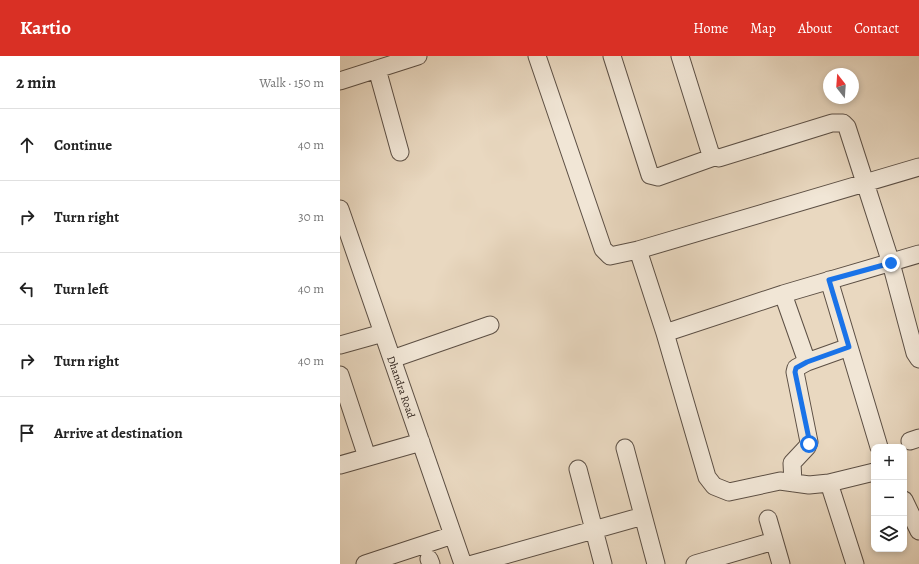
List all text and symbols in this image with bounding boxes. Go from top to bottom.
text: Kartio [20,15,71,41]
text: Home [693,19,728,38]
text: Map [750,19,776,38]
text: About [798,19,832,38]
text: Contact [854,19,899,38]
north arrow [823,68,859,104]
text: 2 min [16,71,56,94]
text: Walk · 150 m [259,74,324,91]
icon: ahead [16,134,38,156]
text: Continue [54,135,112,155]
text: 40 m [298,136,324,153]
icon: right [16,206,38,228]
text: Turn right [54,207,119,227]
text: 30 m [298,208,324,225]
route end [882,254,900,272]
icon: left [16,278,38,300]
text: Turn left [54,279,109,299]
text: 40 m [298,280,324,297]
icon: right [16,350,38,372]
text: Turn right [54,351,119,371]
text: 40 m [298,352,324,369]
street label: Dhandra Road [383,354,419,420]
icon: arrive [16,422,38,444]
text: Arrive at destination [54,423,183,443]
route start [800,435,818,453]
map controls [871,444,907,552]
button: + [871,444,907,480]
button: − [871,480,907,516]
button: layers [871,516,907,552]

